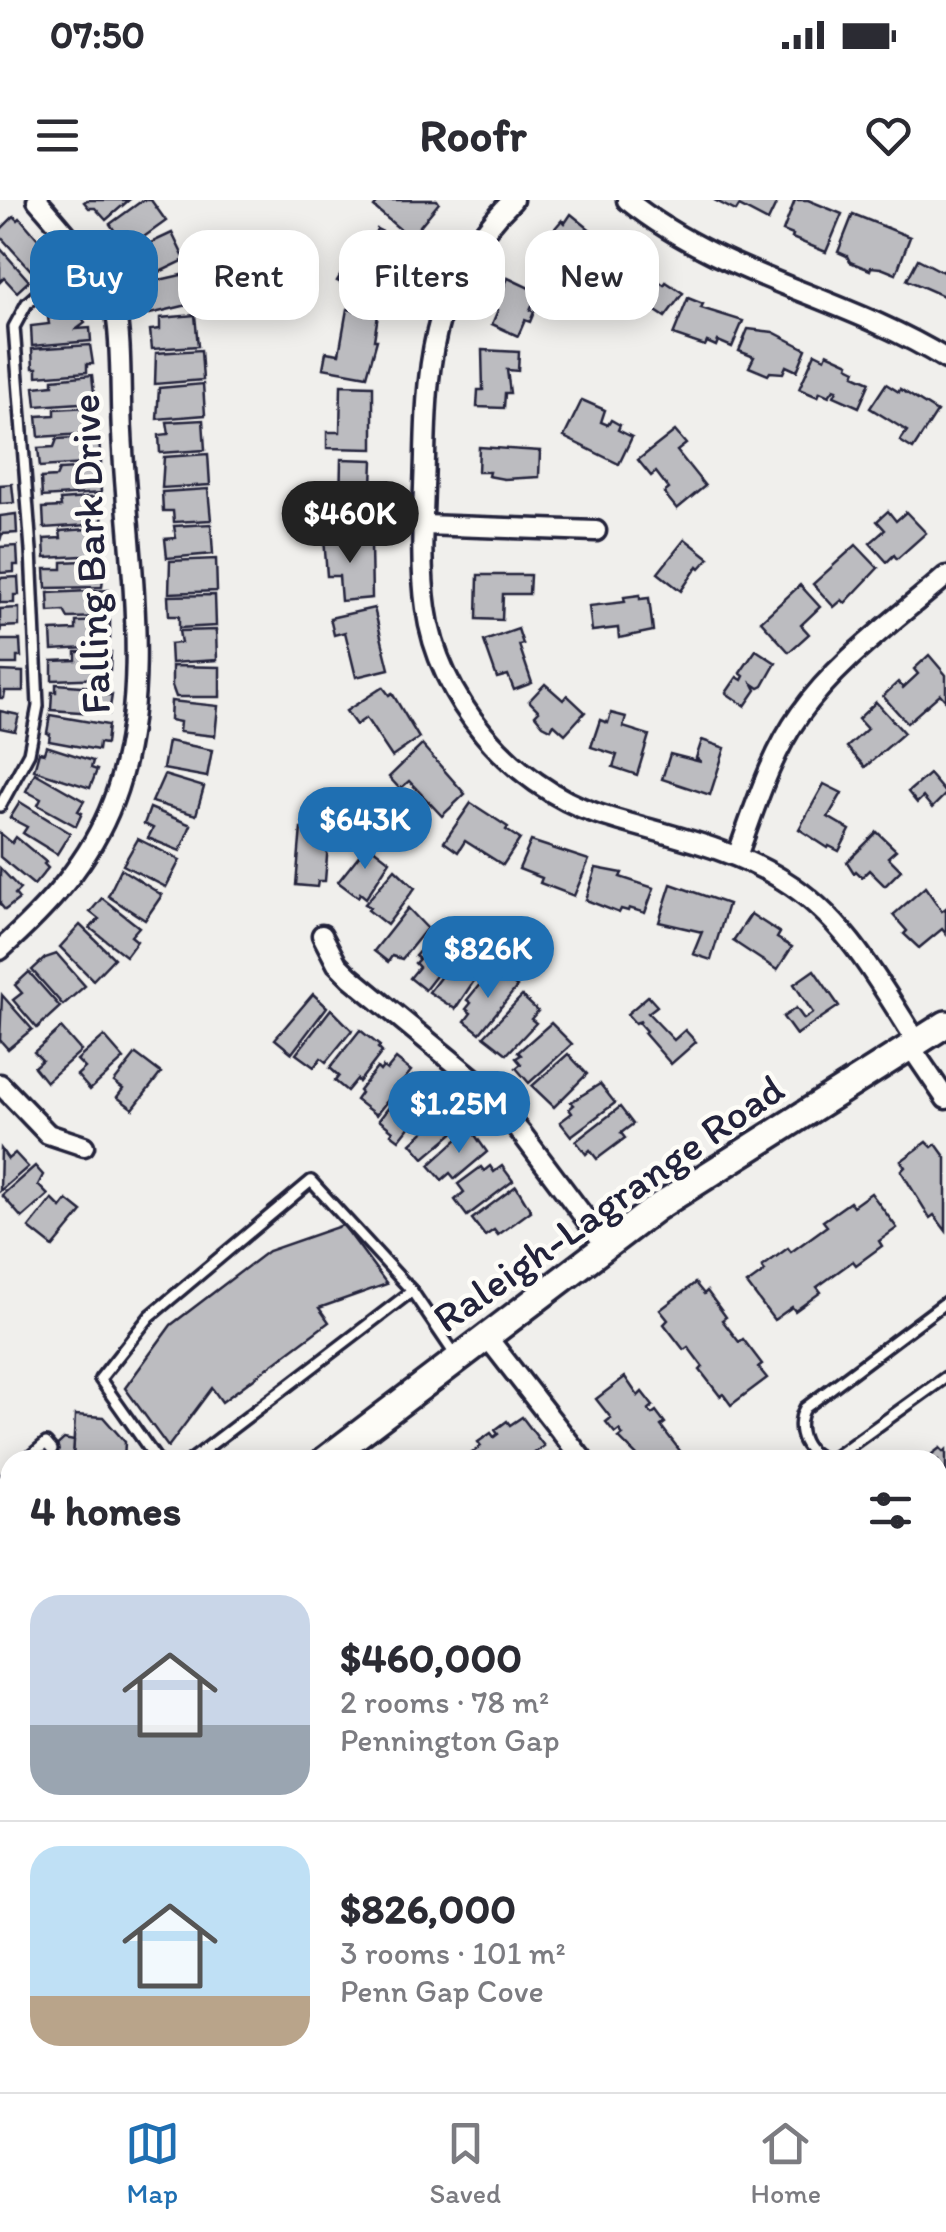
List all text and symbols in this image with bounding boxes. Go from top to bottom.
text: 07:50 [50,12,145,58]
icon: menu [30,108,85,163]
text: Roofr [420,108,526,162]
icon: heart [861,108,916,163]
chip: Buy [30,230,158,320]
chip: Rent [178,230,319,320]
chip: Filters [339,230,505,320]
chip: New [525,230,659,320]
street label: Falling Bark Drive [59,393,121,715]
pin: $460K [280,481,420,566]
text: $460K [304,494,396,532]
pin: $643K [295,787,435,872]
text: $643K [320,800,410,838]
pin: $826K [418,916,558,1001]
text: $826K [444,929,532,967]
street label: Raleigh-Lagrange Road [423,1063,793,1343]
pin: $1.25M [378,1071,540,1156]
text: $1.25M [410,1084,508,1122]
icon: filters [863,1483,918,1538]
text: 4 homes [30,1485,181,1536]
text: $460,000 [340,1632,522,1683]
icon: home [110,1635,230,1755]
text: 2 rooms · 78 m² [340,1683,549,1721]
text: Pennington Gap [340,1721,560,1759]
text: $826,000 [340,1883,516,1934]
icon: home [110,1886,230,2006]
text: 3 rooms · 101 m² [340,1934,566,1972]
text: Penn Gap Cove [340,1972,544,2010]
tab: Map [125,2116,180,2210]
tab: Saved [429,2116,501,2210]
tab: Home [751,2116,821,2210]

